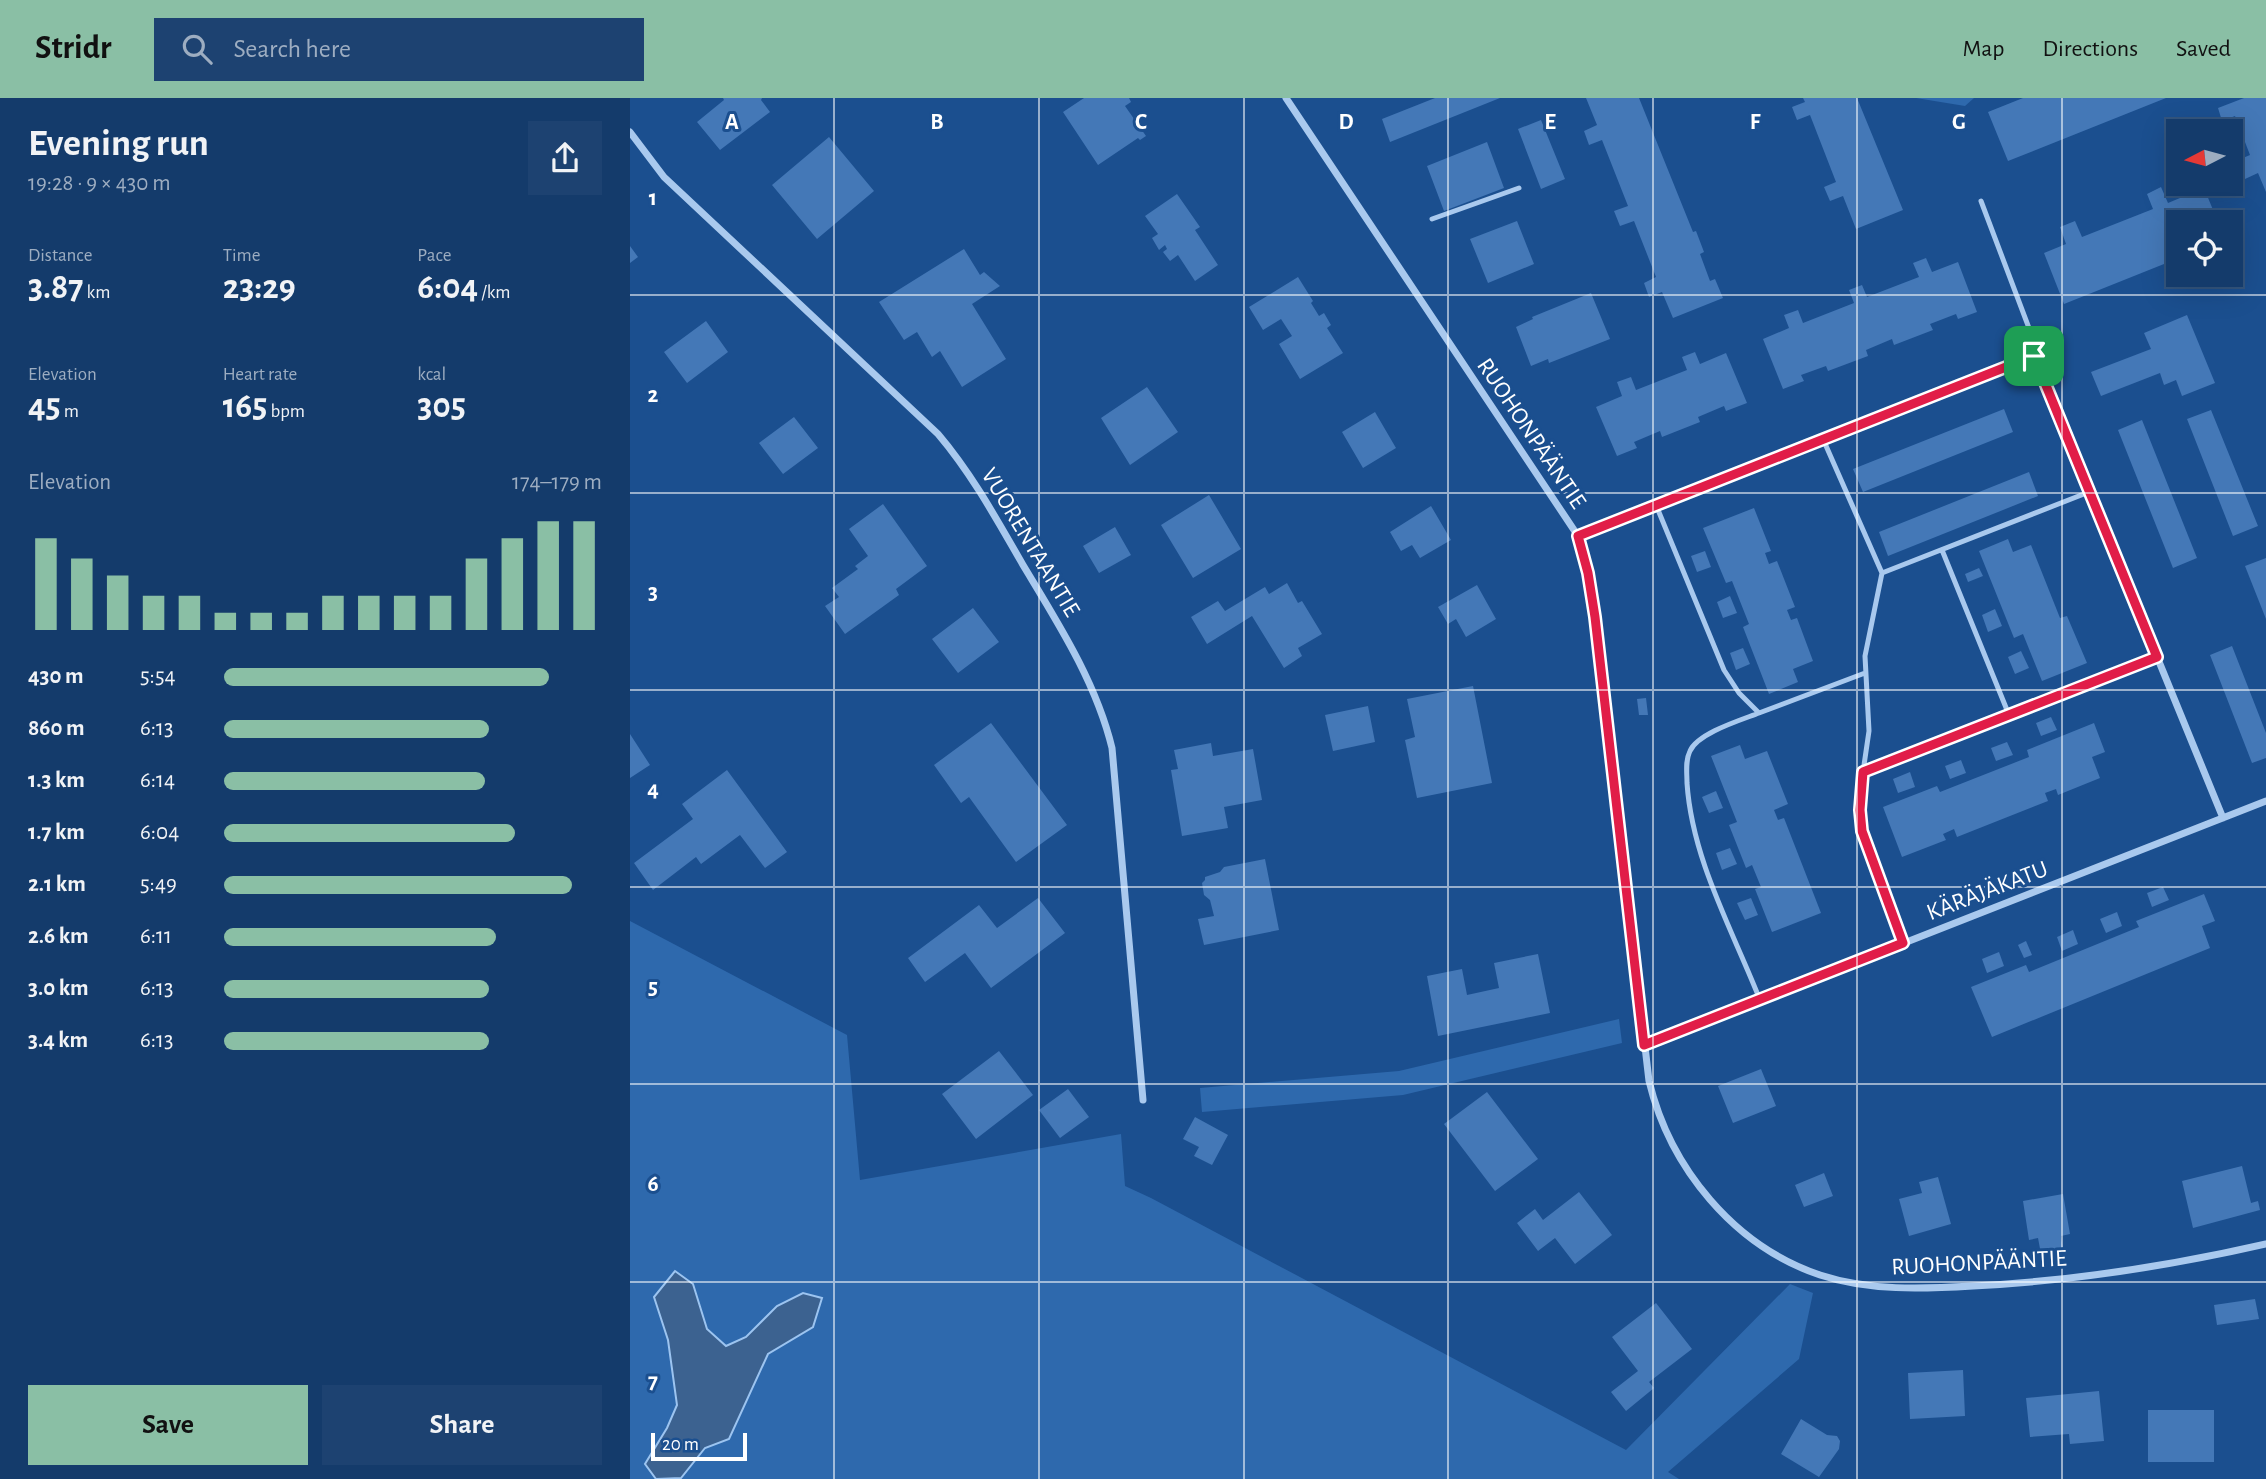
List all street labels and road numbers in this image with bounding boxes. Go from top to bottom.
street label: RUOHONPÄÄNTIE [1472,354,1591,513]
street label: VUORENTAANTIE [976,464,1084,621]
street label: KÄRÄJÄKATU [1923,856,2051,925]
street label: RUOHONPÄÄNTIE [1891,1245,2068,1280]

